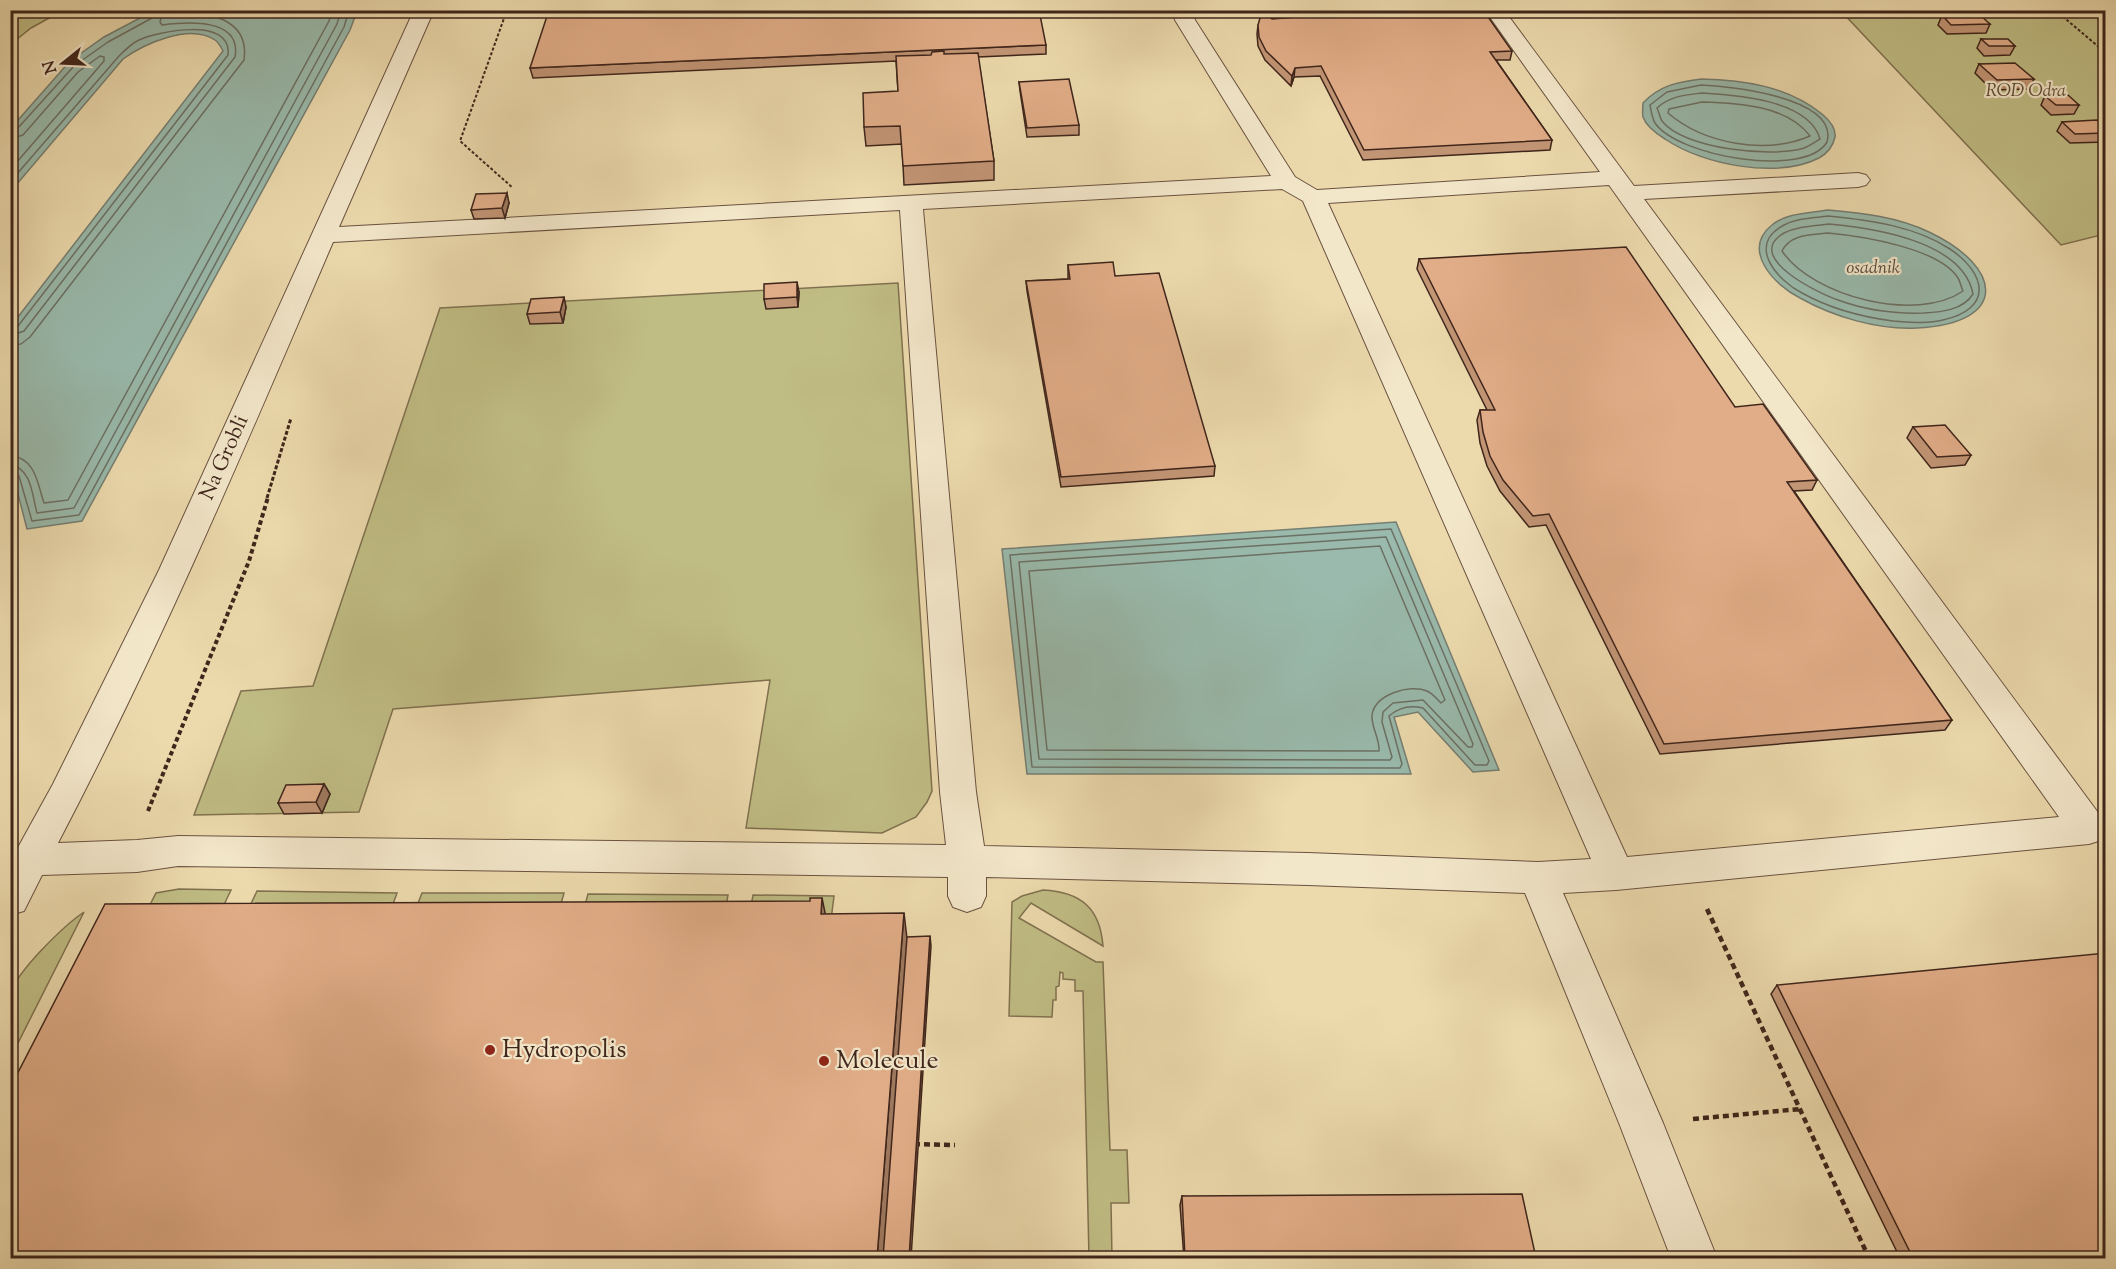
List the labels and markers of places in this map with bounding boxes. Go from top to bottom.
place label: Hydropolis [502,1032,627,1069]
marker: Hydropolis [483,1043,497,1057]
place label: Molecule [836,1043,939,1080]
marker: Molecule [817,1054,831,1068]

